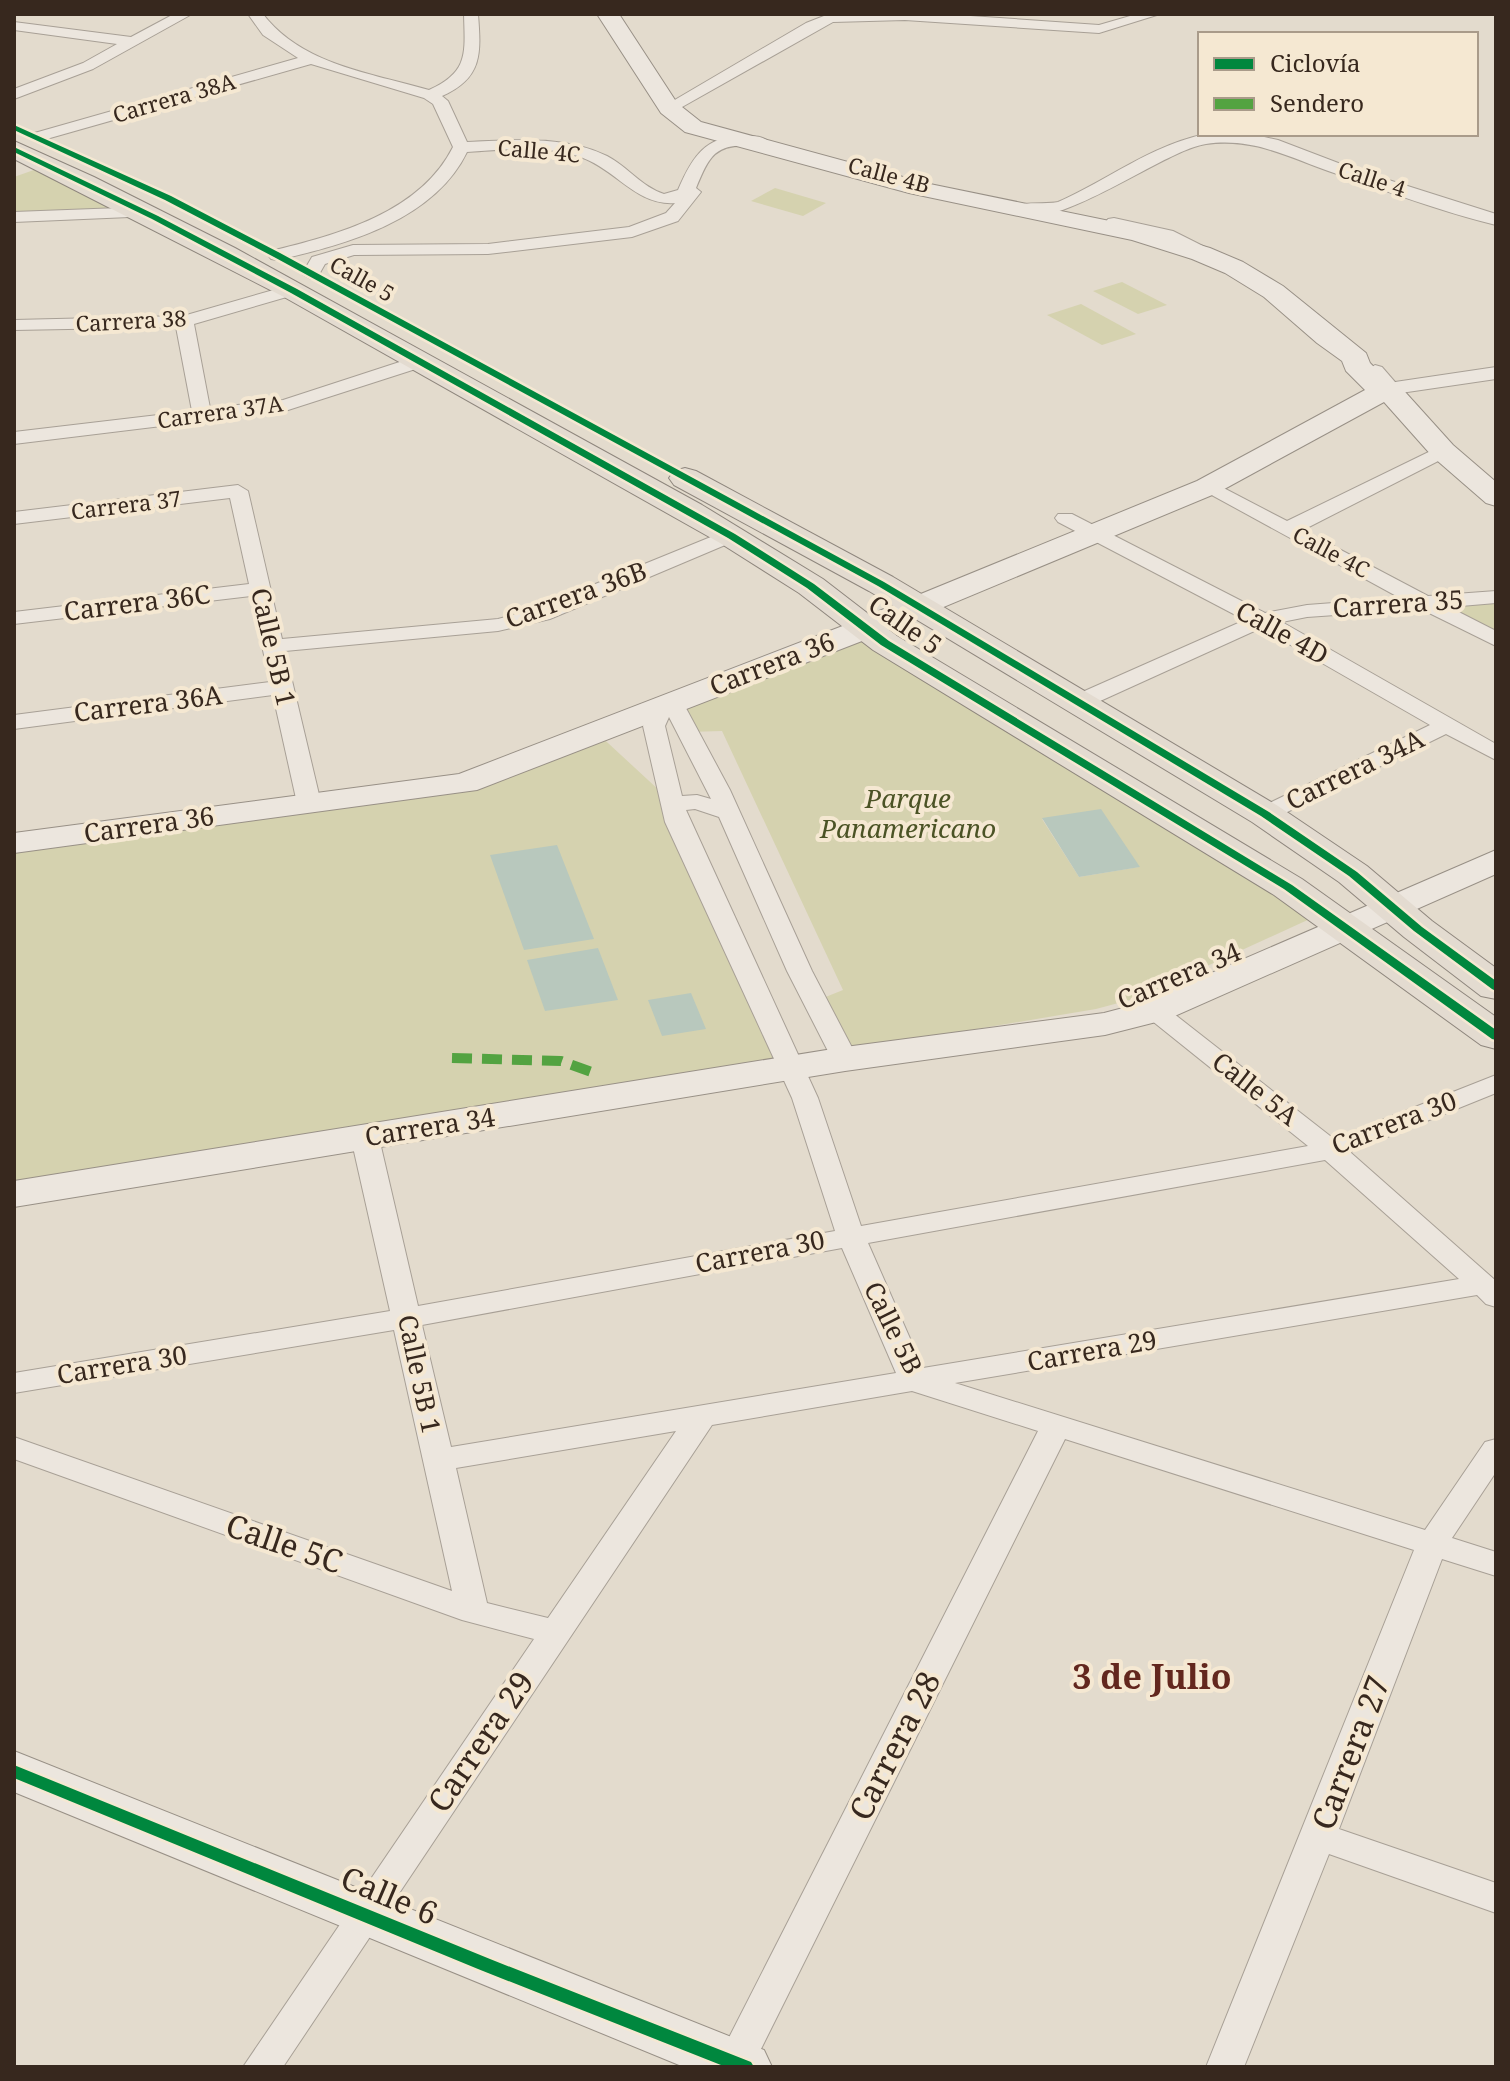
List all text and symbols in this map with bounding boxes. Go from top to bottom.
legend [1198,32,1478,136]
text: Ciclovía [1270,46,1361,79]
street label: Carrera 38A [109,65,239,129]
text: Sendero [1270,86,1364,119]
street label: Calle 4C [497,131,582,169]
street label: Calle 4B [845,149,934,199]
street label: Calle 4 [1335,153,1410,203]
street label: Calle 5 [325,248,400,308]
street label: Carrera 38 [75,302,187,338]
street label: Carrera 37A [155,387,285,435]
street label: Carrera 37 [69,482,183,526]
street label: Calle 4C [1288,518,1375,584]
street label: Carrera 36B [500,552,651,636]
street label: Carrera 36C [62,575,212,629]
street label: Carrera 35 [1331,580,1465,626]
street label: Calle 5B 1 [243,584,305,709]
street label: Calle 5 [862,586,949,662]
street label: Calle 4D [1230,592,1335,672]
street label: Carrera 36 [704,623,839,703]
street label: Carrera 36A [71,676,225,730]
street label: Carrera 34A [1279,720,1430,818]
park label: Parque Panamericano [819,780,996,846]
street label: Carrera 36 [81,797,216,851]
street label: Carrera 34 [1111,933,1246,1017]
street label: Calle 5A [1205,1043,1307,1134]
street label: Carrera 30 [1326,1082,1461,1162]
street label: Carrera 34 [362,1098,498,1154]
street label: Carrera 30 [692,1221,828,1281]
street label: Calle 5B [856,1275,932,1380]
street label: Calle 5B 1 [390,1311,450,1436]
street label: Carrera 29 [1024,1321,1160,1379]
street label: Carrera 30 [54,1336,189,1392]
street label: Calle 5C [221,1503,348,1583]
district label: 3 de Julio [1072,1653,1232,1699]
street label: Carrera 29 [417,1662,543,1820]
street label: Carrera 28 [838,1664,949,1827]
street label: Carrera 27 [1301,1669,1399,1836]
street label: Calle 6 [335,1855,444,1934]

